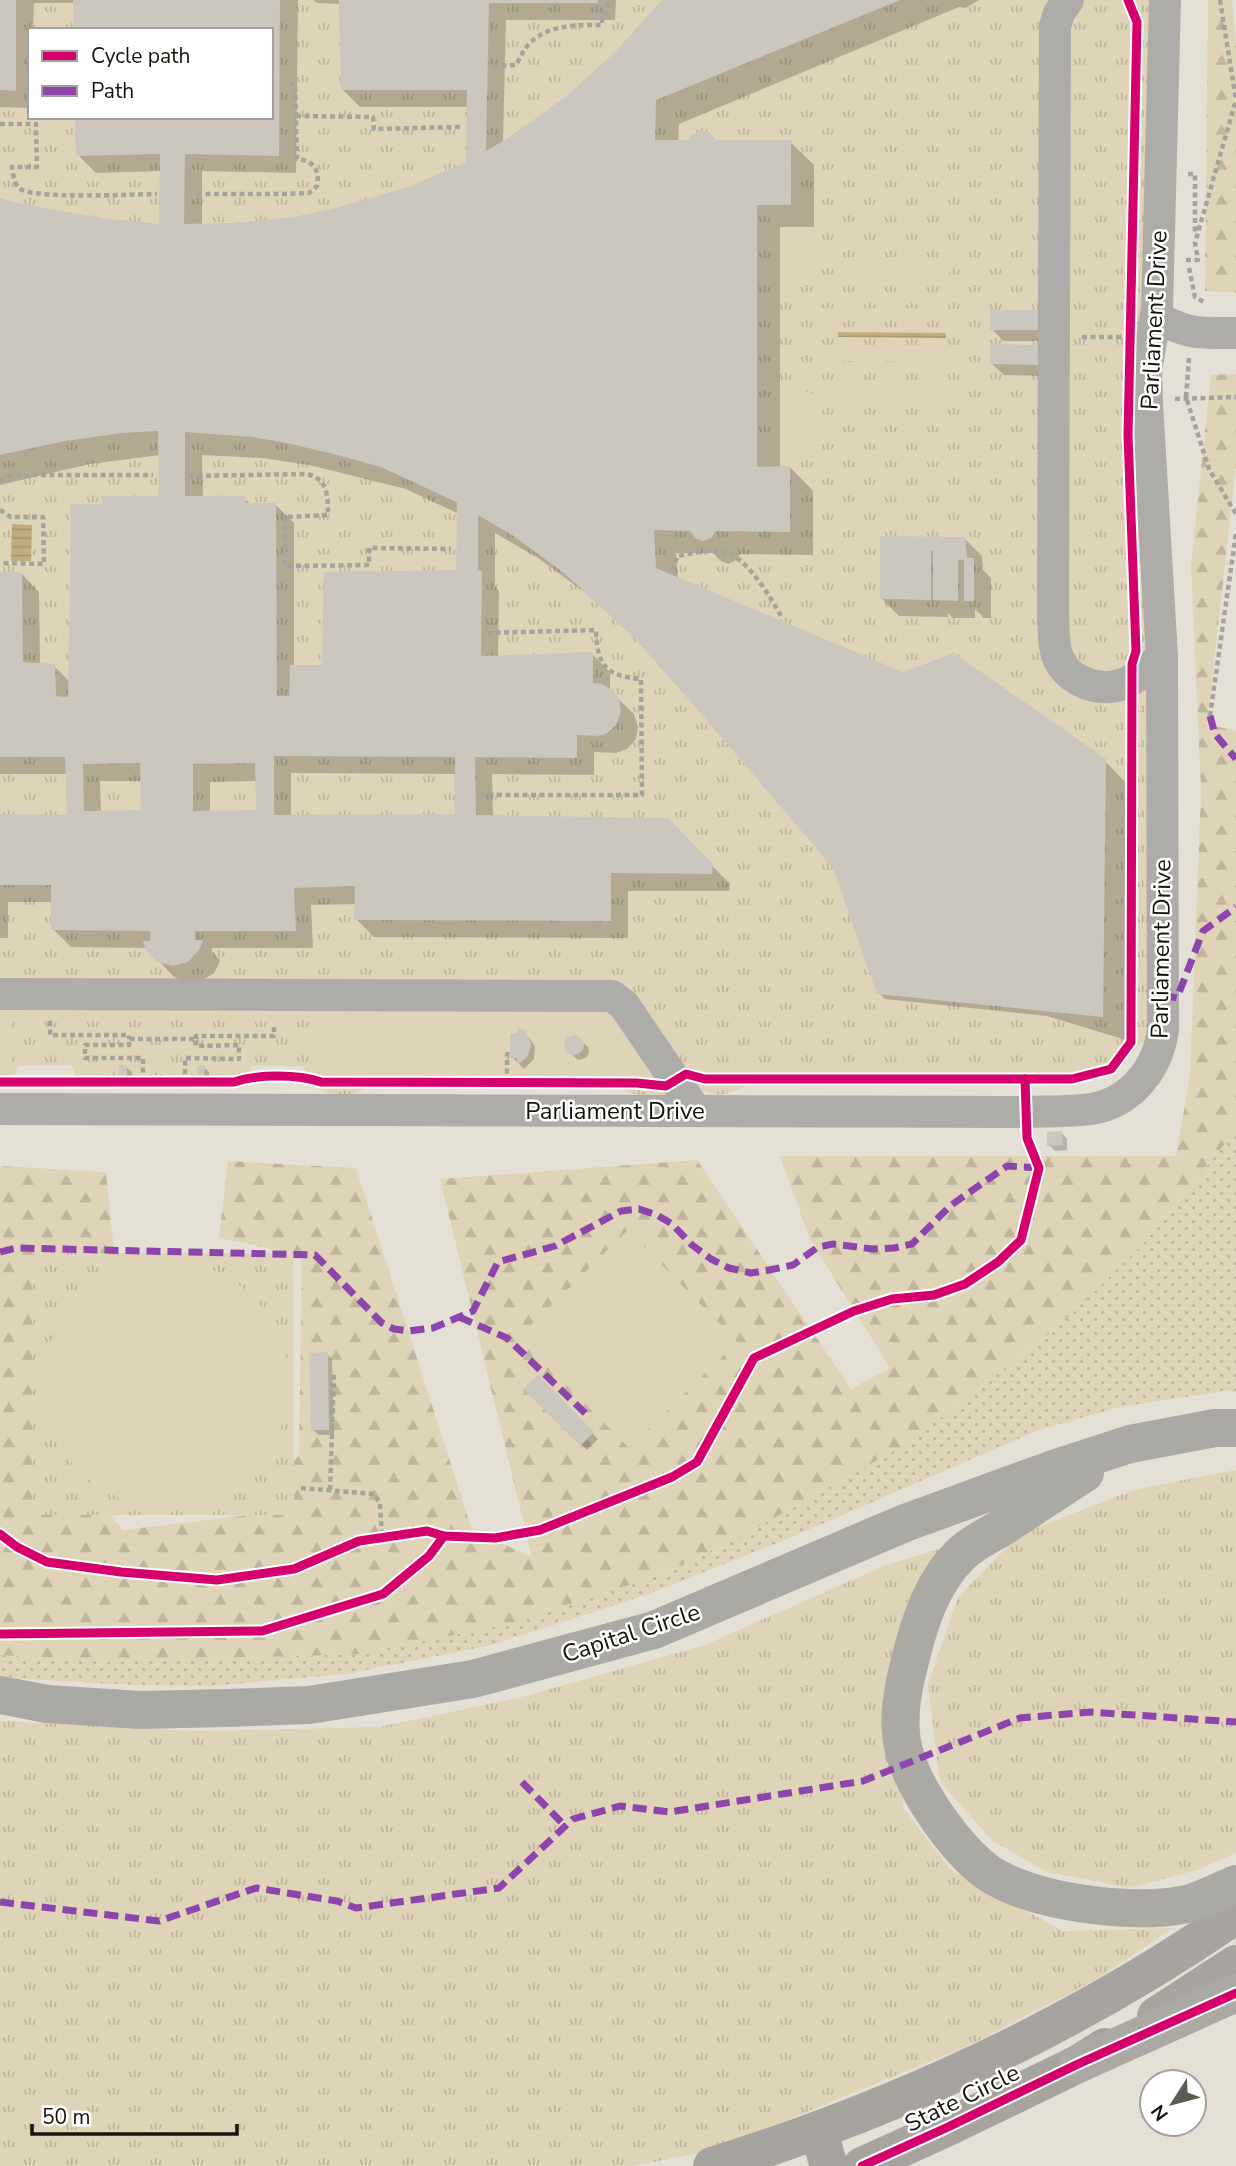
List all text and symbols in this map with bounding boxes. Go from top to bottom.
legend [28,28,273,119]
text: Cycle path [91,42,190,70]
text: Path [91,77,134,105]
street label: Parliament Drive [1133,229,1175,411]
street label: Parliament Drive [1143,859,1179,1039]
street label: Parliament Drive [525,1095,705,1127]
street label: Capital Circle [558,1596,704,1670]
street label: State Circle [899,2056,1025,2140]
north arrow [1138,2068,1208,2138]
scale bar [32,2092,236,2136]
text: N [1145,2099,1175,2126]
text: 50 m [42,2103,91,2131]

